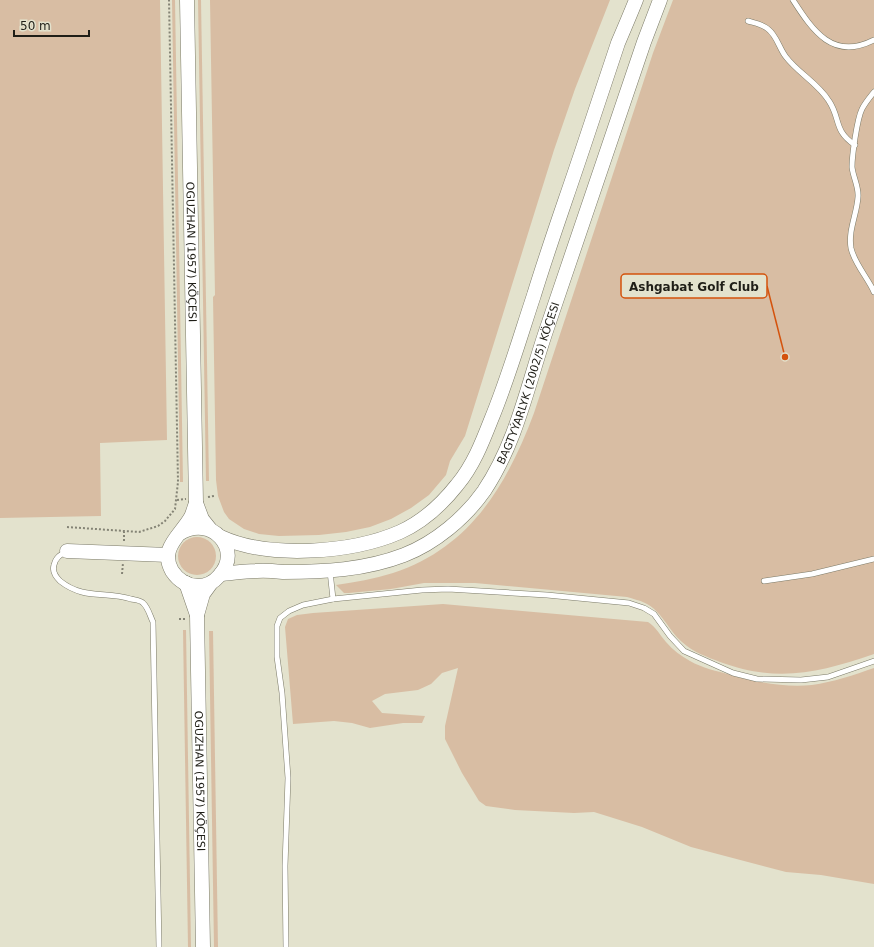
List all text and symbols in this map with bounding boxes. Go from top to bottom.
scale bar [14,12,89,38]
text: 50 m [20,19,51,33]
street label: OGUZHAN (1957) KÖÇESI [183,182,199,322]
callout: Ashgabat Golf Club [621,274,767,298]
text: Ashgabat Golf Club [629,280,759,294]
street label: BAGTYÝARLYK (2002/5) KÖÇESI [495,300,562,467]
street label: OGUZHAN (1957) KÖÇESI [192,711,207,851]

